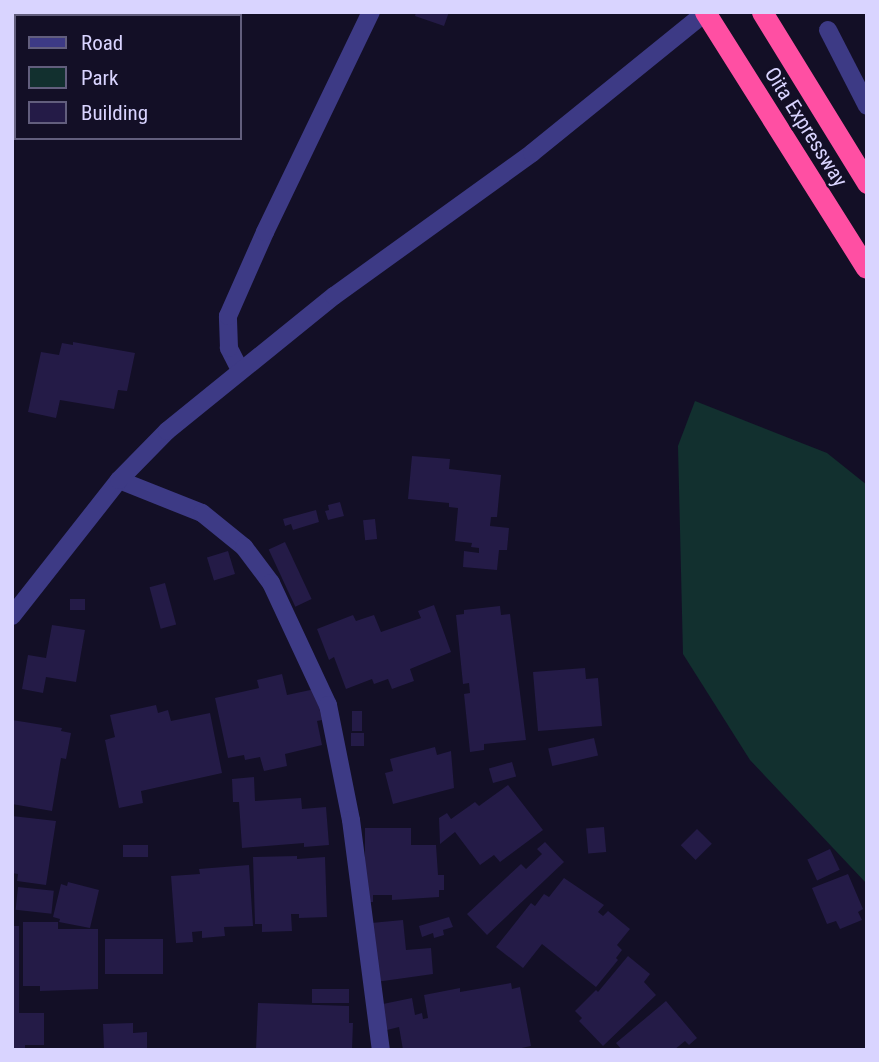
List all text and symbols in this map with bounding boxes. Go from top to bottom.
legend [14,14,242,140]
text: Road [81,31,123,55]
street label: Oita Expressway [759,63,853,191]
text: Park [81,66,118,90]
text: Building [81,101,148,125]

